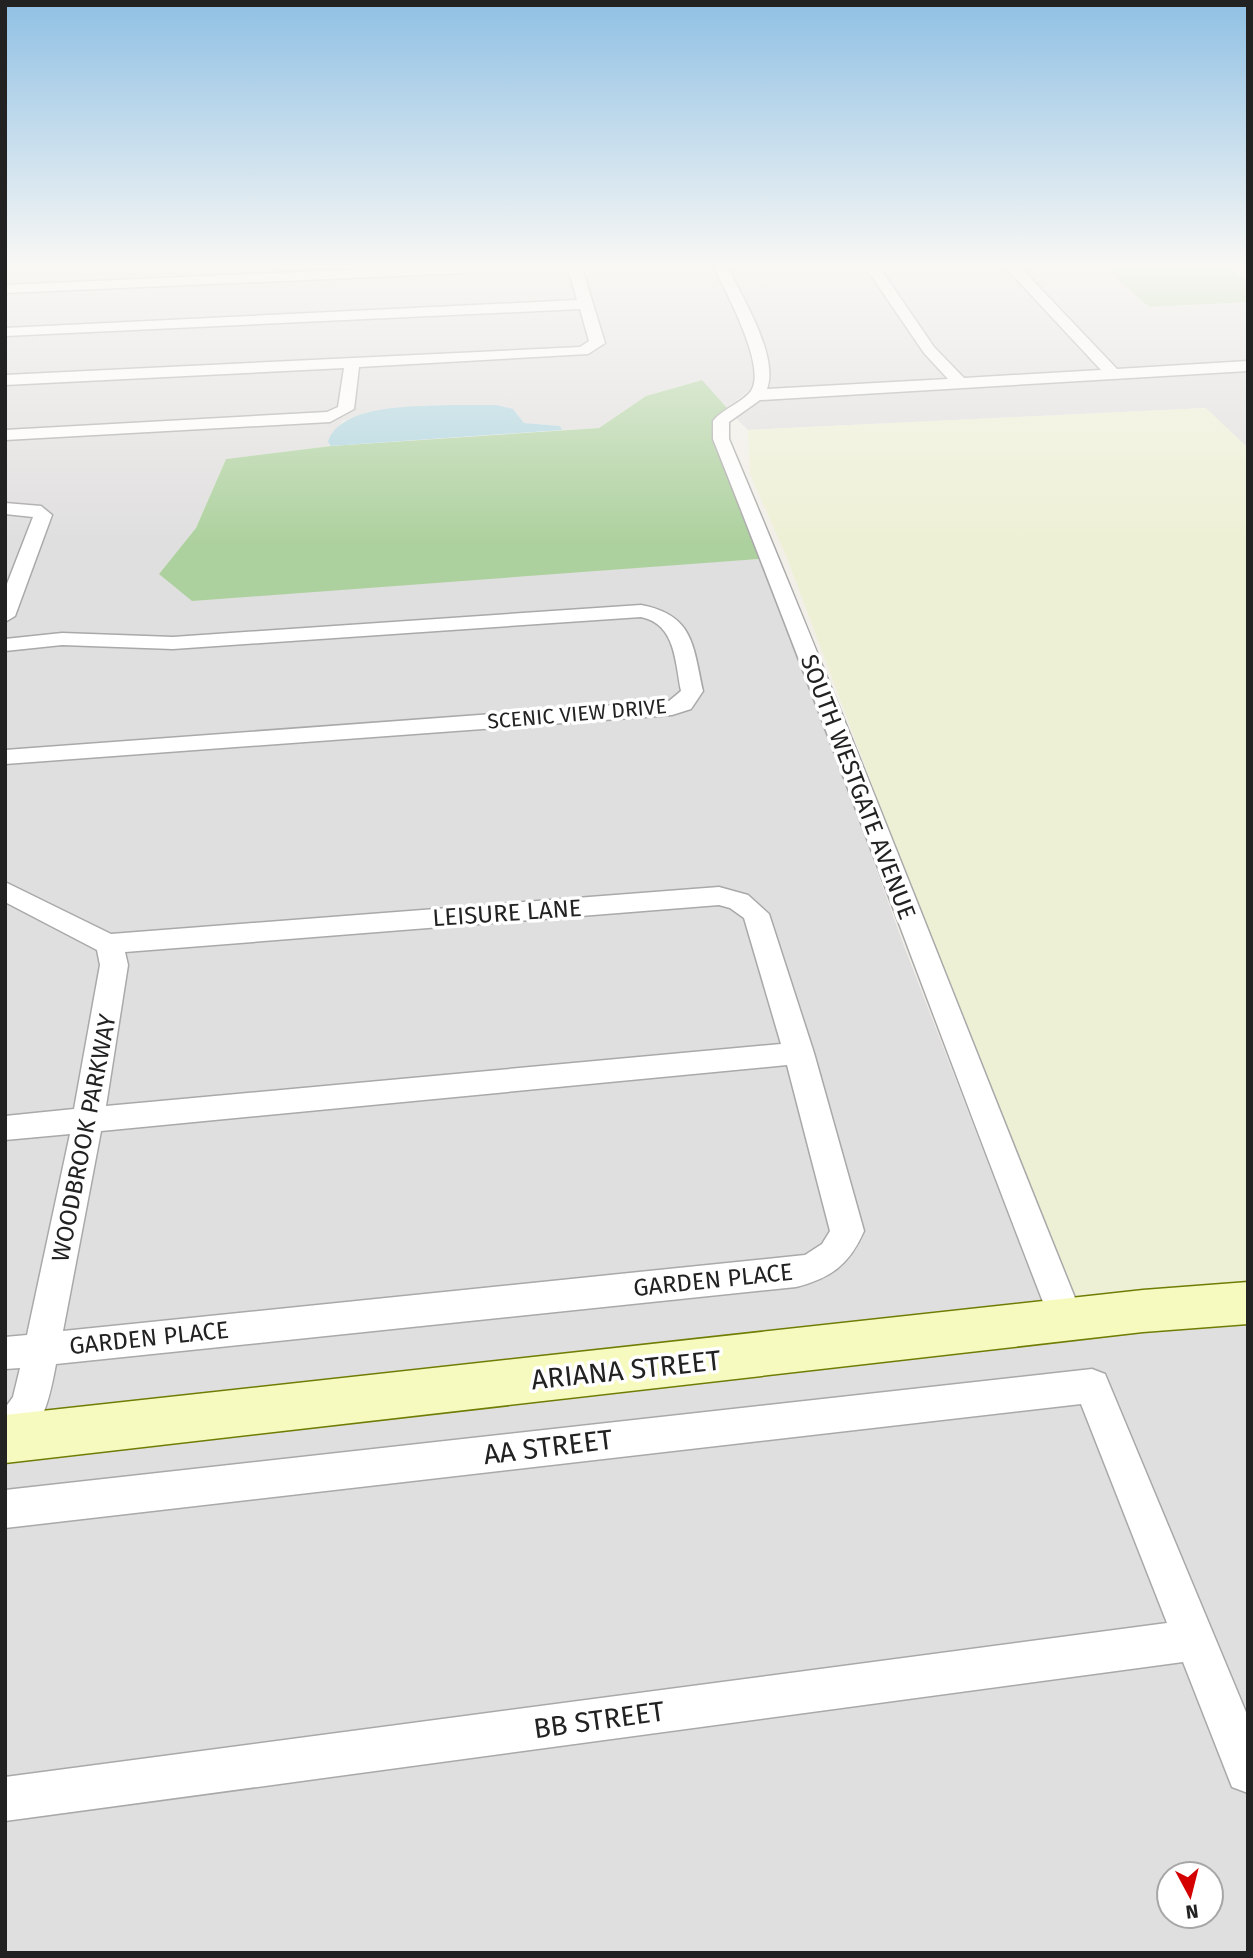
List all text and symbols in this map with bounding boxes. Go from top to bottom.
street label: SOUTH WESTGATE AVENUE [795,651,921,923]
street label: SCENIC VIEW DRIVE [486,693,668,735]
street label: LEISURE LANE [431,894,583,932]
street label: WOODBROOK PARKWAY [46,1011,122,1264]
street label: GARDEN PLACE [632,1258,794,1302]
street label: GARDEN PLACE [68,1316,230,1360]
street label: ARIANA STREET [530,1344,723,1396]
street label: AA STREET [481,1423,615,1471]
street label: BB STREET [531,1694,667,1746]
north arrow [1155,1860,1225,1930]
text: N [1184,1899,1200,1924]

